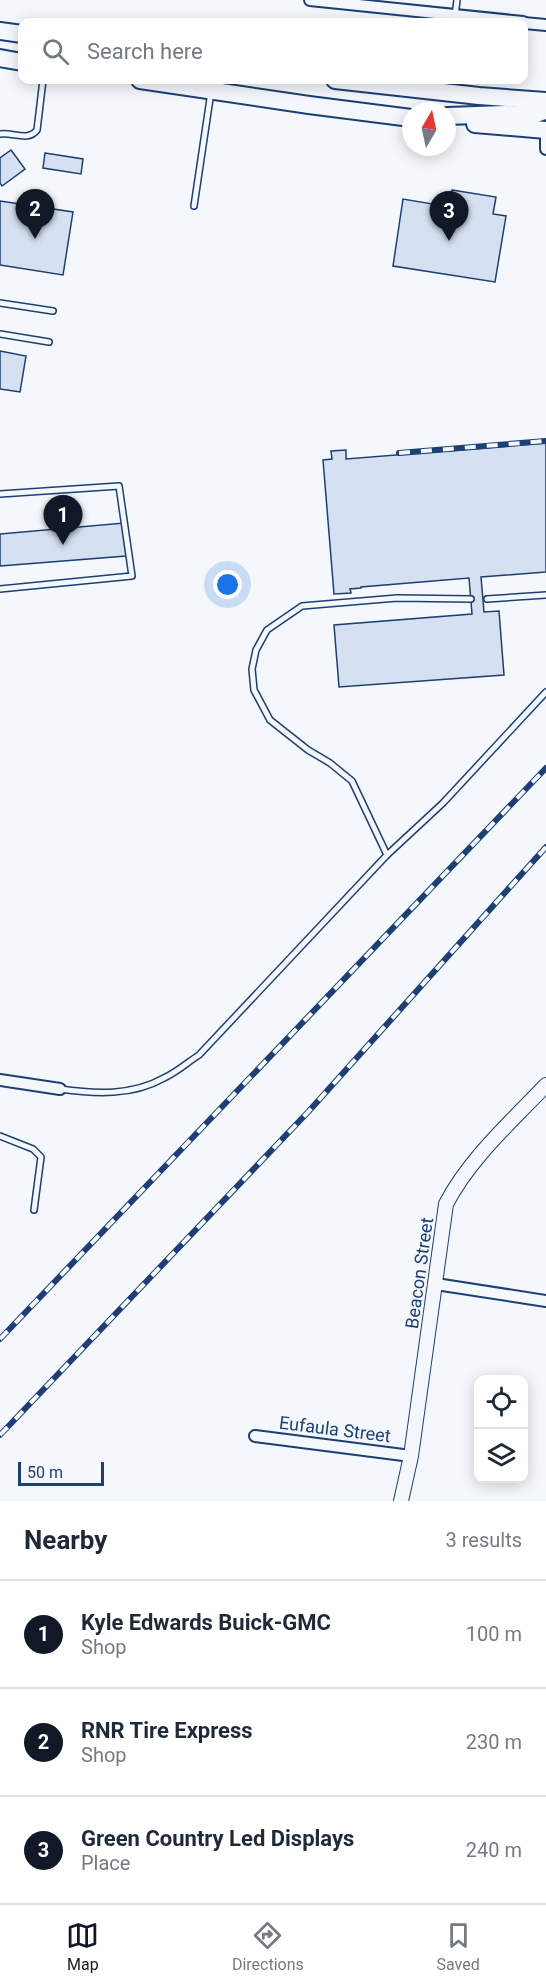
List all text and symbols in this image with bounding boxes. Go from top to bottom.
search box [18,18,528,84]
icon: search [39,35,72,68]
text: Search here [87,39,203,64]
north arrow [402,102,456,156]
pin: 2 [15,190,54,239]
pin: 3 [430,192,468,241]
pin: 1 [44,496,82,545]
your location [213,570,242,599]
street label: Beacon Street [401,1216,437,1330]
map controls [474,1375,528,1483]
button: locate [474,1375,528,1429]
street label: Eufaula Street [278,1412,392,1446]
button: layers [474,1429,528,1483]
scale bar [18,1459,104,1486]
text: 50 m [27,1463,63,1482]
text: Nearby [24,1525,107,1555]
text: 3 results [446,1528,522,1552]
text: Kyle Edwards Buick-GMC [81,1610,331,1635]
text: 1 [38,1622,49,1646]
text: 100 m [466,1622,522,1646]
text: Shop [81,1635,127,1659]
text: RNR Tire Express [81,1718,253,1743]
text: 2 [38,1730,49,1754]
text: 230 m [466,1730,522,1754]
text: Shop [81,1743,127,1767]
text: Green Country Led Displays [81,1826,354,1851]
text: 3 [38,1838,49,1862]
text: 240 m [466,1838,522,1862]
text: Place [81,1851,130,1875]
tab: Map [66,1919,99,1974]
tab: Directions [232,1919,304,1974]
tab: Saved [436,1919,480,1974]

